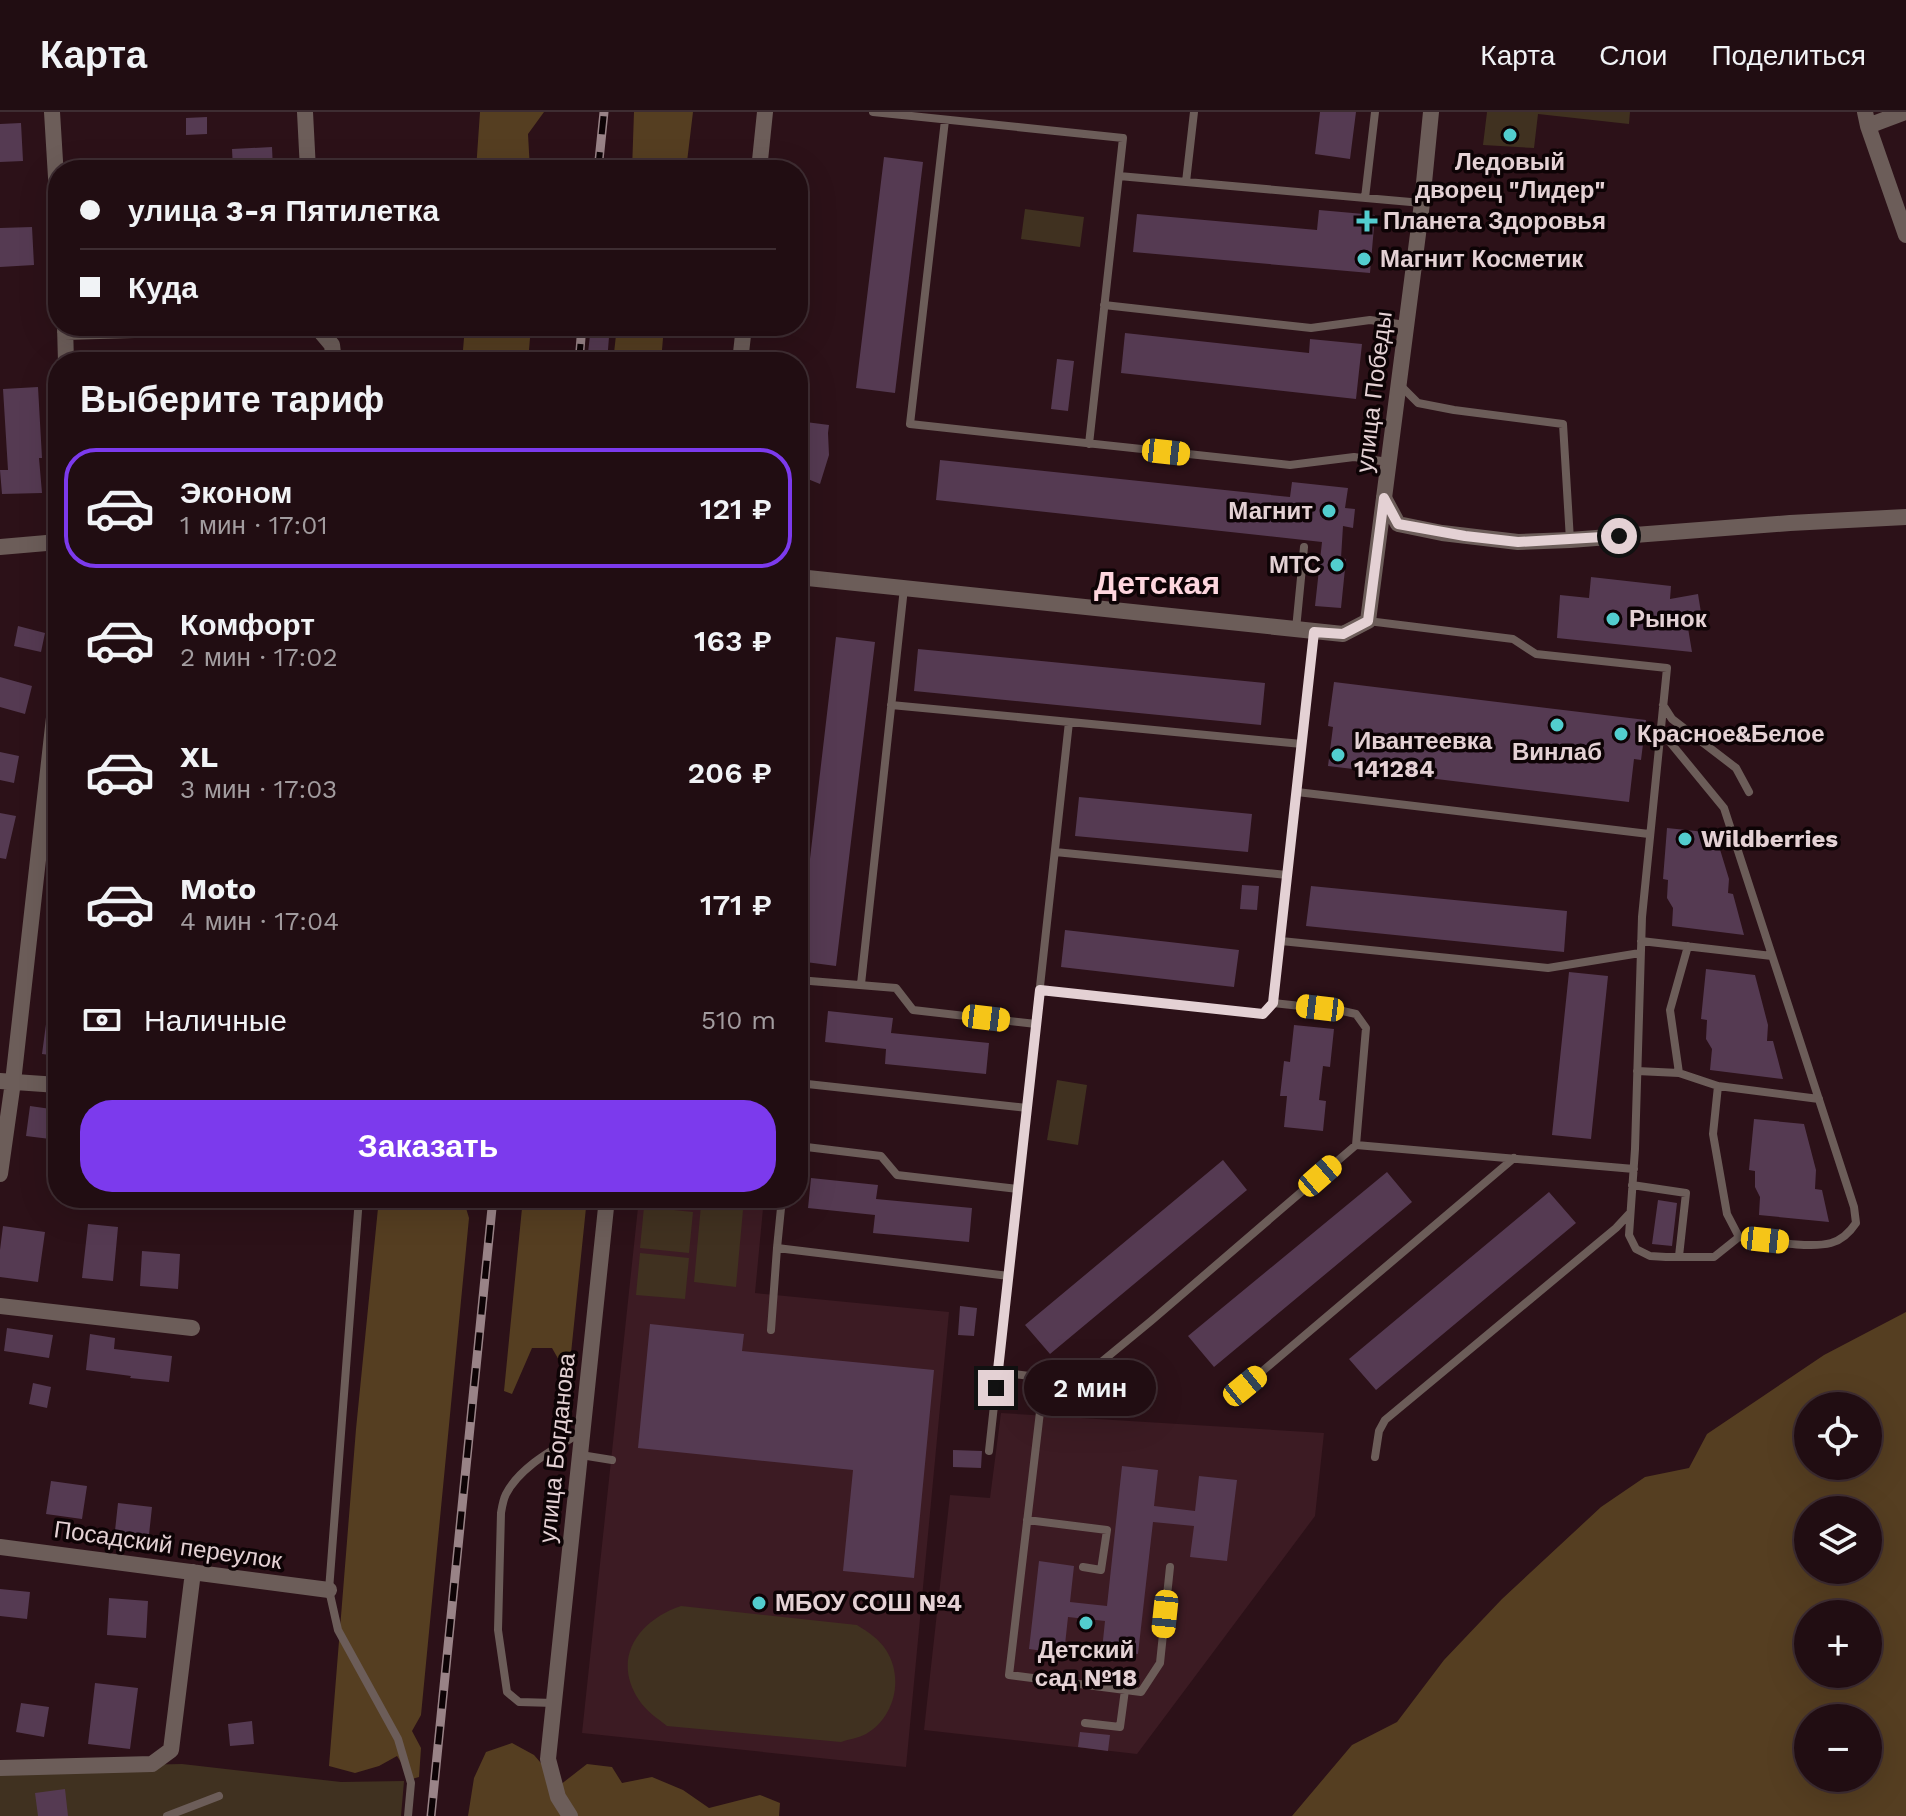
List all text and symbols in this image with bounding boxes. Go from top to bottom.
text: Карта [40,33,147,77]
text: Карта [1480,39,1555,72]
text: Слои [1599,39,1667,72]
text: Поделиться [1711,39,1866,72]
marker: Ледовый дворец "Лидер" [1501,126,1519,144]
place label: Ледовый дворец "Лидер" [1415,148,1605,204]
text: улица 3-я Пятилетка [128,193,439,228]
place label: Планета Здоровья [1383,207,1606,235]
marker: Планета Здоровья [1358,212,1376,230]
place label: Магнит Косметик [1380,245,1584,273]
marker: Магнит Косметик [1355,250,1373,268]
text: Куда [128,270,198,305]
street label: улица Победы [1350,310,1398,474]
text: Выберите тариф [80,379,384,421]
car [1141,438,1191,466]
icon: car [84,472,156,544]
text: Эконом [180,475,293,510]
text: 121 ₽ [700,491,772,526]
place label: Магнит [1228,497,1313,525]
marker: Магнит [1320,502,1338,520]
text: 1 мин · 17:01 [180,510,328,540]
route start [1601,518,1637,554]
place label: МТС [1269,551,1321,579]
marker: МТС [1328,556,1346,574]
district label: Детская [1094,564,1220,602]
icon: car [84,604,156,676]
place label: Рынок [1629,605,1708,633]
text: Комфорт [180,607,315,642]
marker: Рынок [1604,610,1622,628]
text: 163 ₽ [694,623,772,658]
text: 2 мин · 17:02 [180,642,338,672]
marker: Винлаб [1548,716,1566,734]
place label: Красное&Белое [1637,720,1825,748]
marker: Красное&Белое [1612,725,1630,743]
place label: Ивантеевка 141284 [1354,727,1493,783]
icon: car [84,736,156,808]
place label: Винлаб [1512,738,1602,766]
text: XL [180,739,218,774]
marker: Ивантеевка 141284 [1329,746,1347,764]
text: 206 ₽ [687,755,772,790]
text: 3 мин · 17:03 [180,774,337,804]
place label: Wildberries [1701,825,1838,853]
marker: Wildberries [1676,830,1694,848]
icon: car [84,868,156,940]
text: Moto [180,871,256,906]
text: 171 ₽ [700,887,772,922]
text: 4 мин · 17:04 [180,906,339,936]
car [1295,993,1345,1023]
icon: cash [80,998,124,1042]
text: Наличные [144,1003,287,1038]
car [961,1003,1011,1033]
text: 510 m [701,1005,776,1035]
button: Заказать [80,1100,776,1192]
car [1294,1151,1346,1201]
car [1740,1226,1790,1254]
street label: улица Богданова [533,1351,581,1544]
callout: 2 мин [1024,1360,1156,1416]
car [1219,1362,1271,1410]
route end [978,1370,1014,1406]
text: 2 мин [1053,1373,1127,1403]
map controls [1794,1392,1882,1792]
button: locate [1794,1392,1882,1480]
button: layers [1794,1496,1882,1584]
street label: Посадский переулок [52,1515,284,1575]
place label: МБОУ СОШ №4 [775,1589,962,1617]
car [1151,1589,1179,1639]
marker: МБОУ СОШ №4 [750,1594,768,1612]
button: + [1794,1600,1882,1688]
marker: Детский сад №18 [1077,1614,1095,1632]
place label: Детский сад №18 [1035,1636,1137,1692]
button: − [1794,1704,1882,1792]

